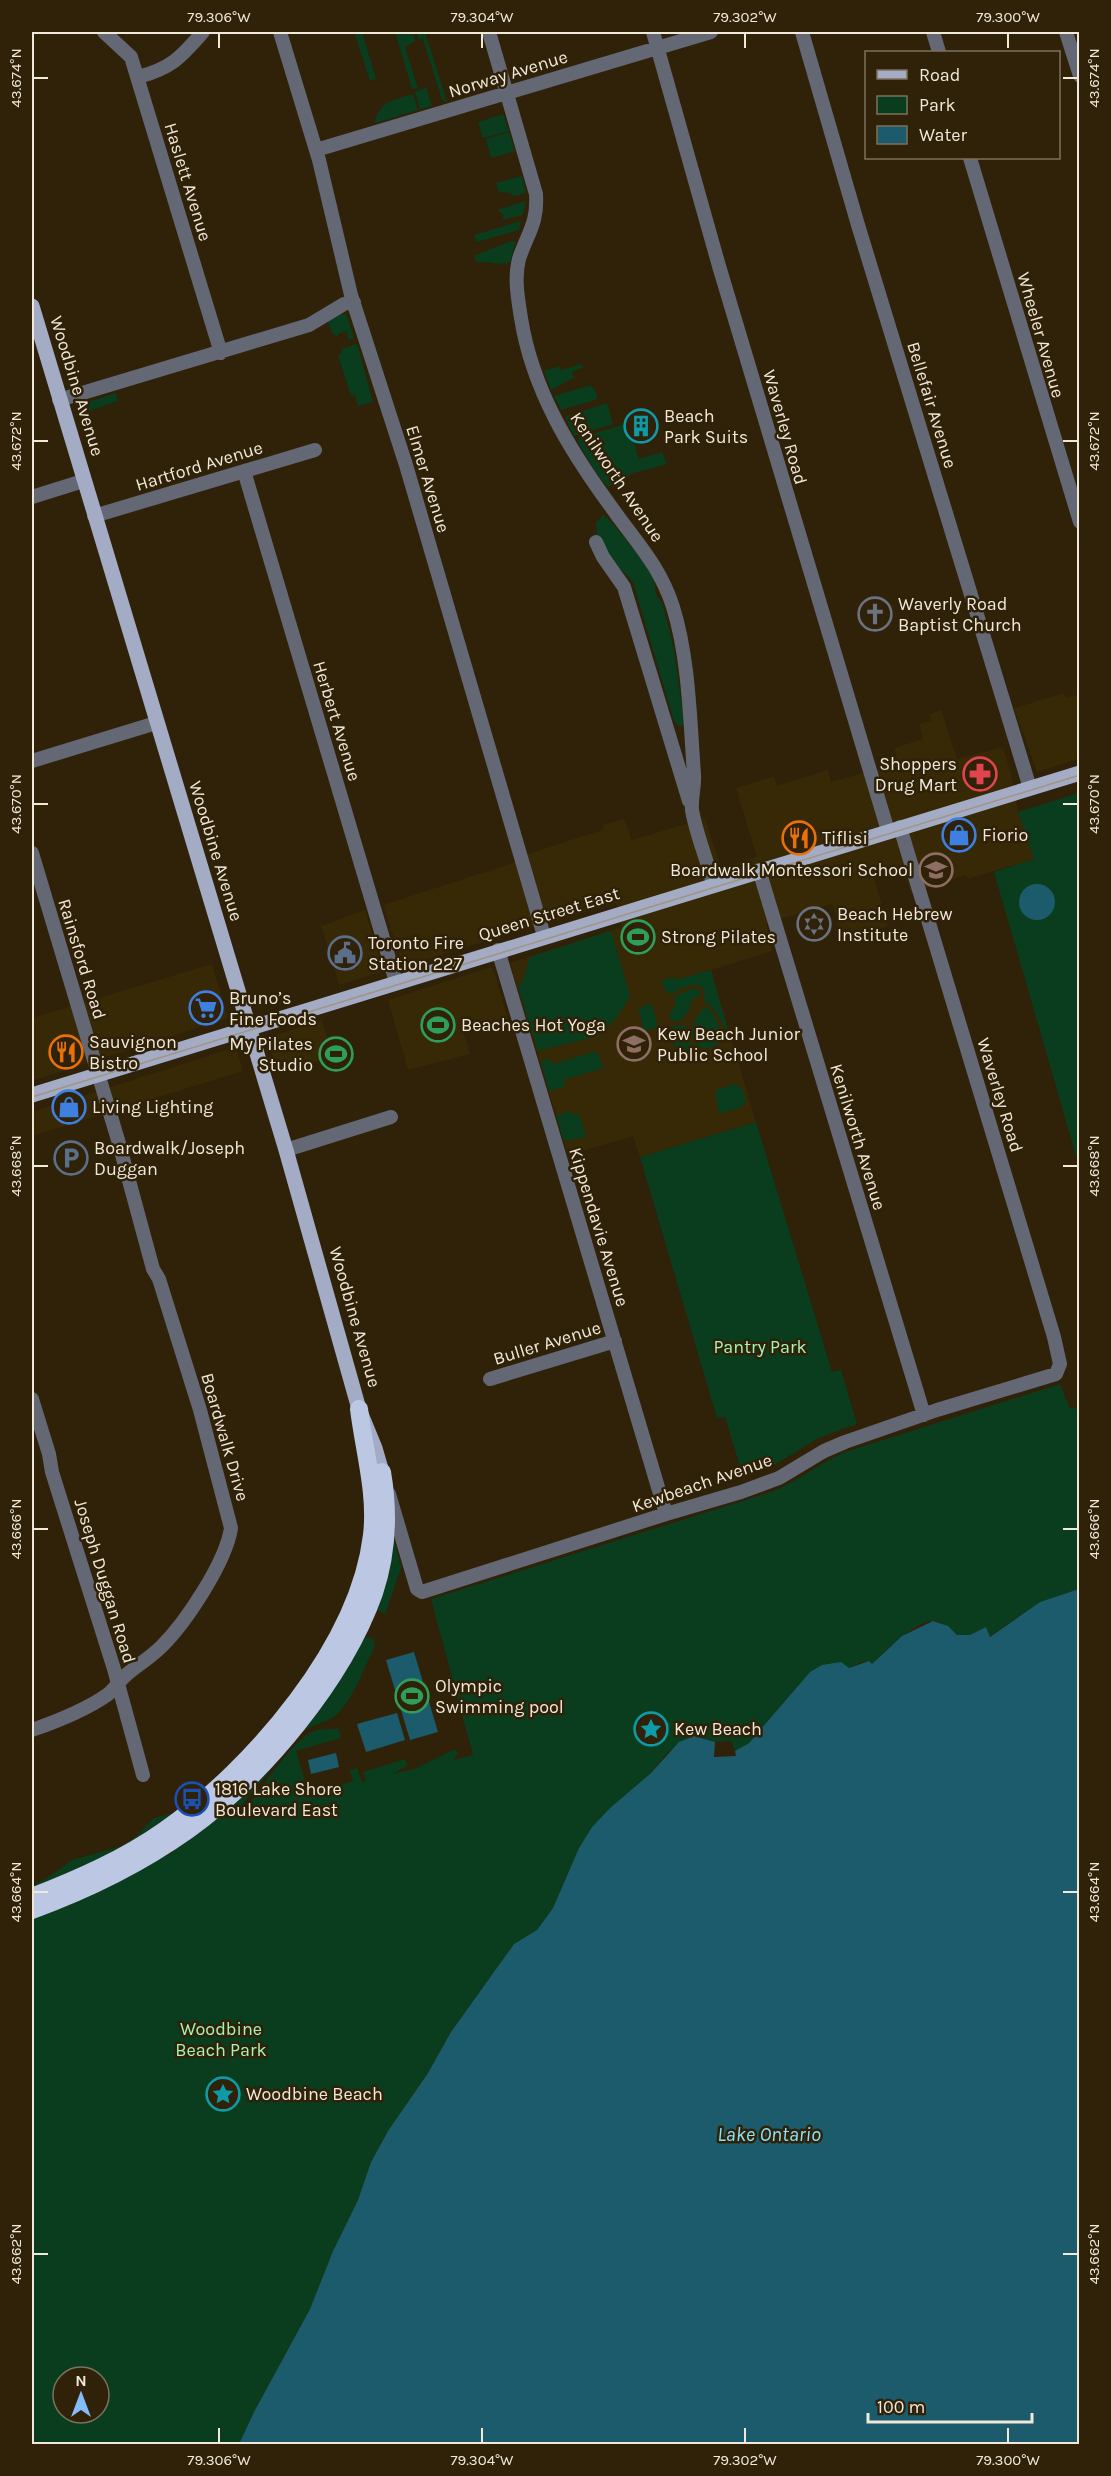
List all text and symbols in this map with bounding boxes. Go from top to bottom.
text: 79.306°W [187,8,251,26]
text: 79.304°W [450,8,514,26]
text: 79.302°W [713,8,777,26]
text: 79.300°W [976,8,1040,26]
street label: Norway Avenue [446,45,570,103]
text: 43.674°N [7,48,25,108]
text: 43.674°N [1085,48,1103,108]
legend [865,51,1060,159]
text: Road [919,64,960,86]
text: Park [919,94,956,116]
street label: Haslett Avenue [160,120,216,244]
text: Water [919,124,967,146]
street label: Wheeler Avenue [1013,270,1069,400]
street label: Woodbine Avenue [45,313,109,459]
street label: Bellefair Avenue [902,339,962,471]
street label: Waverley Road [758,367,812,487]
place label: Beach Park Suits [664,405,748,448]
street label: Kenilworth Avenue [565,408,669,546]
building icon: Beach Park Suits [623,408,659,444]
text: 43.672°N [7,411,25,471]
text: 43.672°N [1085,411,1103,471]
street label: Elmer Avenue [401,423,455,535]
street label: Hartford Avenue [133,436,265,496]
place label: Waverly Road Baptist Church [898,593,1022,636]
church icon: Waverly Road Baptist Church [857,596,893,632]
street label: Herbert Avenue [308,658,366,784]
place label: Shoppers Drug Mart [875,753,957,796]
pharmacy icon: Shoppers Drug Mart [962,756,998,792]
text: 43.670°N [7,774,25,834]
text: 43.670°N [1085,774,1103,834]
street label: Woodbine Avenue [184,778,248,924]
shop icon: Fiorio [941,817,977,853]
restaurant icon: Tiflisi [781,820,817,856]
place label: Fiorio [982,824,1028,846]
place label: Tiflisi [822,827,868,849]
school or university icon: Boardwalk Montessori School [918,852,954,888]
place label: Boardwalk Montessori School [670,859,913,881]
street label: Queen Street East [476,882,622,946]
street label: Rainsford Road [53,896,111,1022]
place label: Beach Hebrew Institute [837,903,953,946]
synagogue icon: Beach Hebrew Institute [796,906,832,942]
sports icon: Strong Pilates [620,919,656,955]
place label: Strong Pilates [661,926,776,948]
place label: Toronto Fire Station 227 [368,932,464,975]
public building icon: Toronto Fire Station 227 [327,935,363,971]
place label: Bruno’s Fine Foods [229,987,317,1030]
supermarket icon: Bruno’s Fine Foods [188,990,224,1026]
sports icon: Beaches Hot Yoga [420,1007,456,1043]
place label: Beaches Hot Yoga [461,1014,606,1036]
place label: Kew Beach Junior Public School [657,1023,800,1066]
school or university icon: Kew Beach Junior Public School [616,1026,652,1062]
place label: Sauvignon Bistro [89,1031,177,1074]
place label: My Pilates Studio [229,1033,313,1076]
restaurant icon: Sauvignon Bistro [48,1034,84,1070]
street label: Waverley Road [972,1035,1028,1155]
sports icon: My Pilates Studio [318,1036,354,1072]
street label: Kenilworth Avenue [825,1061,891,1213]
shop icon: Living Lighting [51,1089,87,1125]
place label: Living Lighting [92,1096,213,1118]
text: 43.668°N [7,1135,25,1197]
text: 43.668°N [1085,1135,1103,1197]
place label: Boardwalk/Joseph Duggan [94,1137,245,1180]
parking icon: Boardwalk/Joseph Duggan [53,1140,89,1176]
street label: Kippendavie Avenue [564,1145,634,1309]
street label: Woodbine Avenue [324,1244,386,1390]
street label: Buller Avenue [490,1316,604,1370]
park label: Pantry Park [713,1336,807,1358]
street label: Boardwalk Drive [196,1370,254,1504]
street label: Kewbeach Avenue [629,1449,775,1517]
street label: Joseph Duggan Road [69,1496,141,1666]
text: 43.666°N [7,1498,25,1560]
text: 43.666°N [1085,1498,1103,1560]
place label: Olympic Swimming pool [435,1675,564,1718]
sports icon: Olympic Swimming pool [394,1678,430,1714]
place icon: Kew Beach [633,1711,669,1747]
place label: Kew Beach [674,1718,762,1740]
place label: 1816 Lake Shore Boulevard East [215,1778,342,1821]
bus stop icon: 1816 Lake Shore Boulevard East [174,1781,210,1817]
text: 43.664°N [7,1862,25,1922]
text: 43.664°N [1085,1862,1103,1922]
park label: Woodbine Beach Park [175,2018,267,2061]
place icon: Woodbine Beach [205,2076,241,2112]
place label: Woodbine Beach [246,2083,383,2105]
water label: Lake Ontario [717,2123,821,2146]
text: 43.662°N [7,2223,25,2285]
text: 43.662°N [1085,2223,1103,2285]
north arrow [51,2365,111,2425]
text: N [75,2371,87,2390]
scale bar [868,2386,1032,2424]
text: 100 m [877,2396,925,2418]
text: 79.306°W [187,2451,251,2469]
text: 79.304°W [450,2451,514,2469]
text: 79.302°W [713,2451,777,2469]
text: 79.300°W [976,2451,1040,2469]

